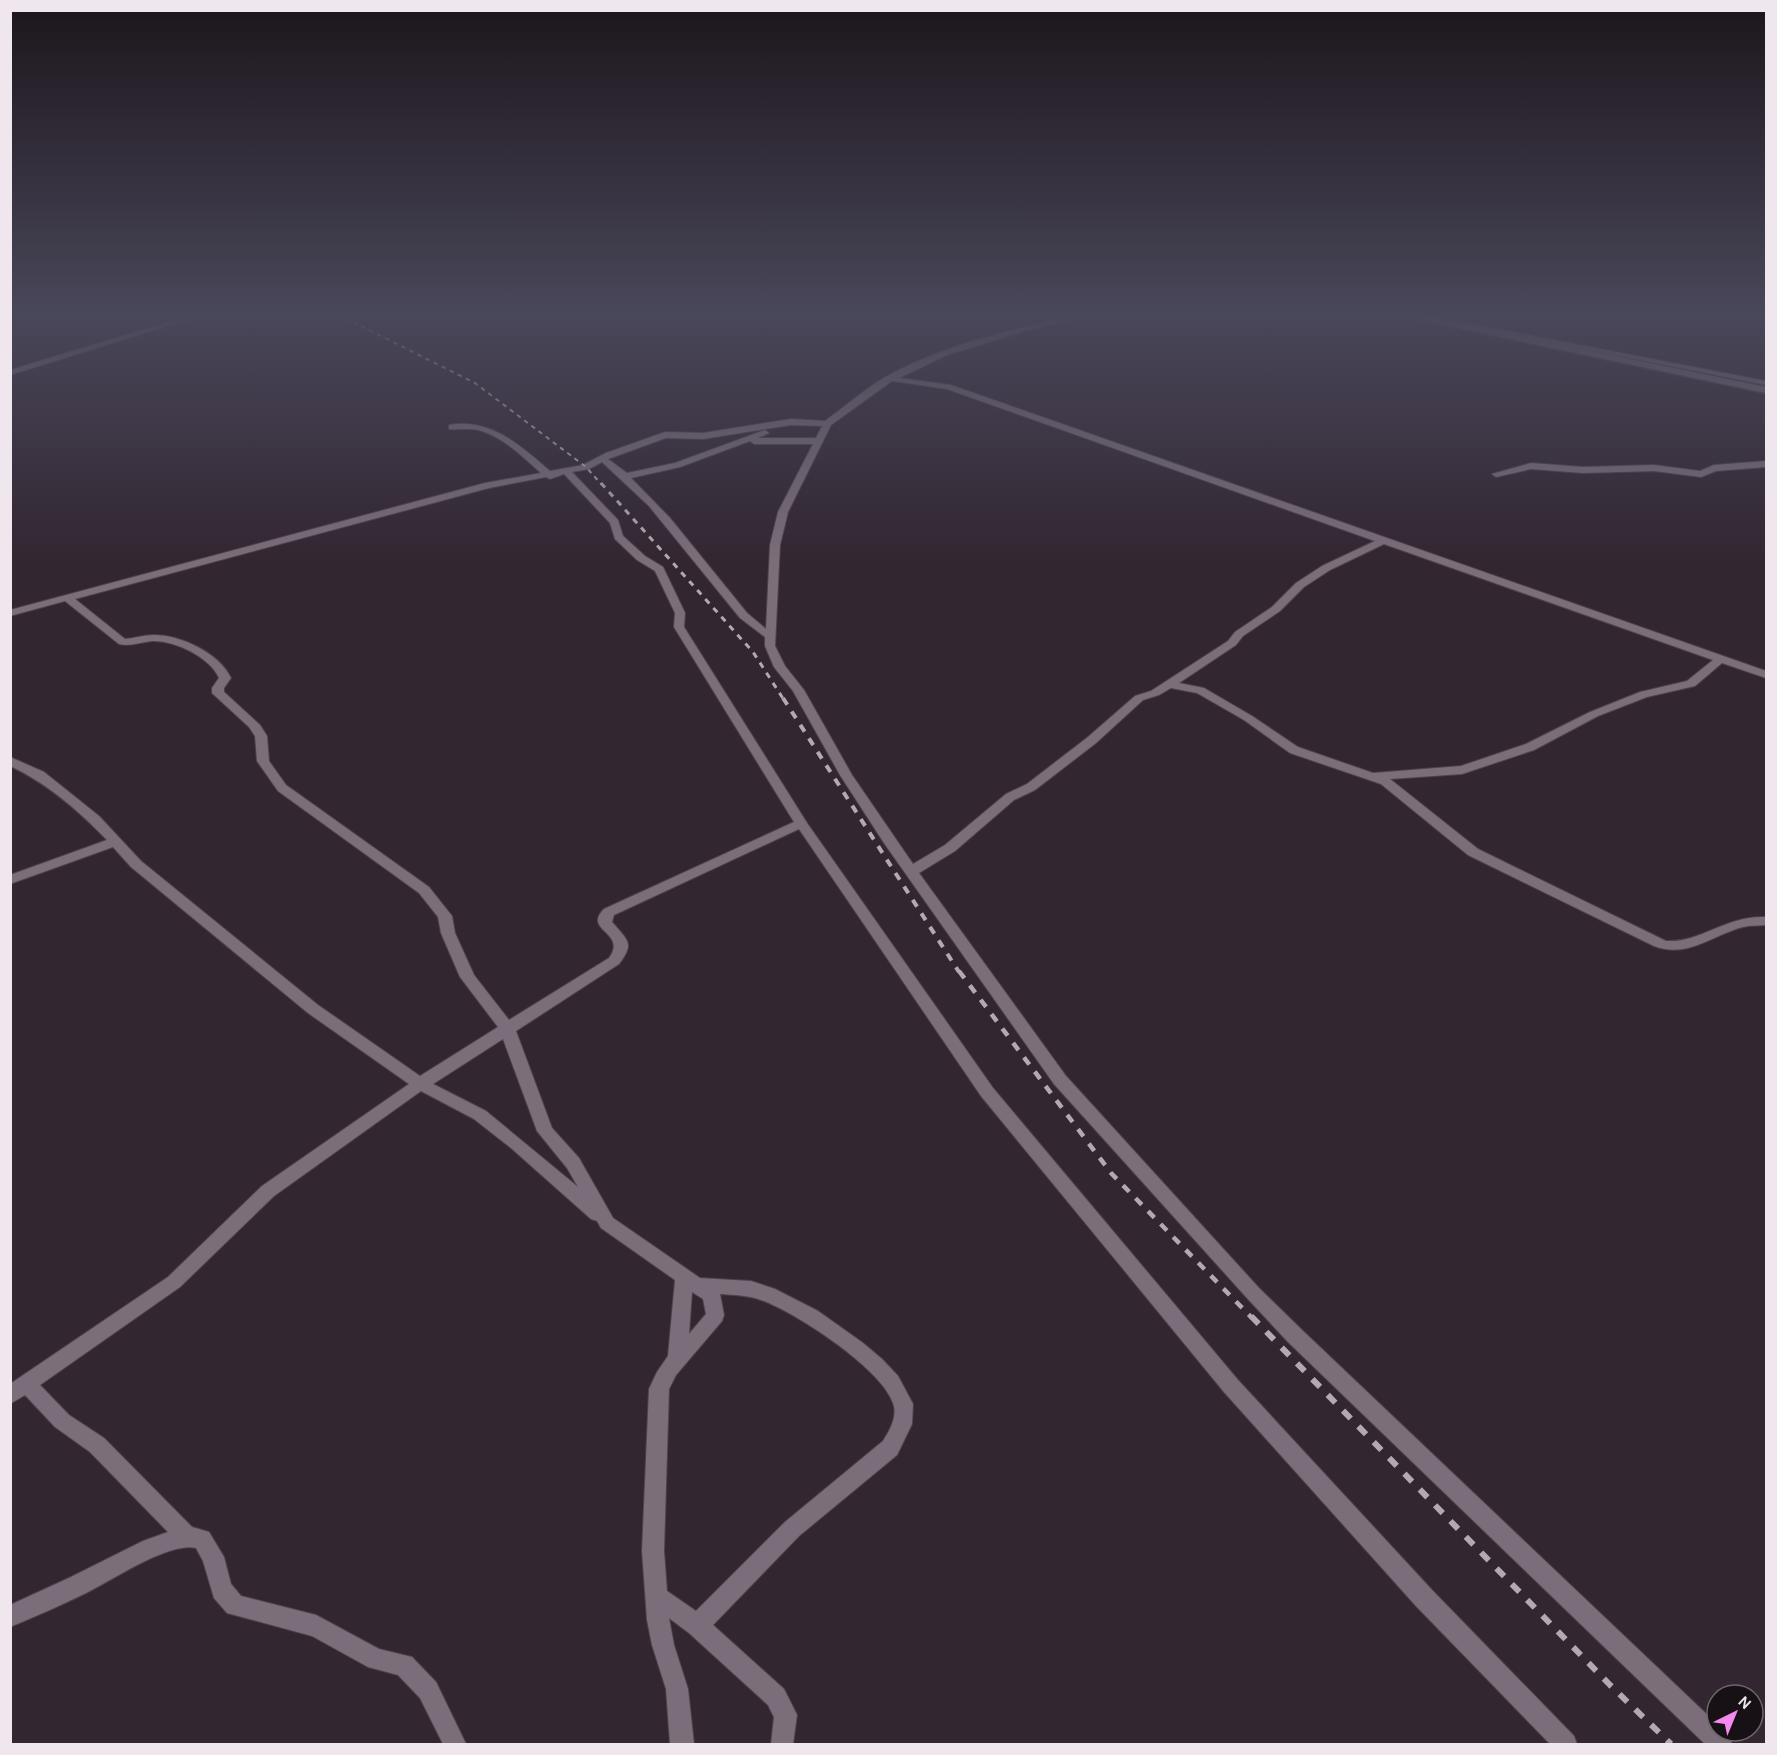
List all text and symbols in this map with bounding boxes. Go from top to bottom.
north arrow [1705,1683,1765,1743]
text: N [1734,1692,1756,1713]

